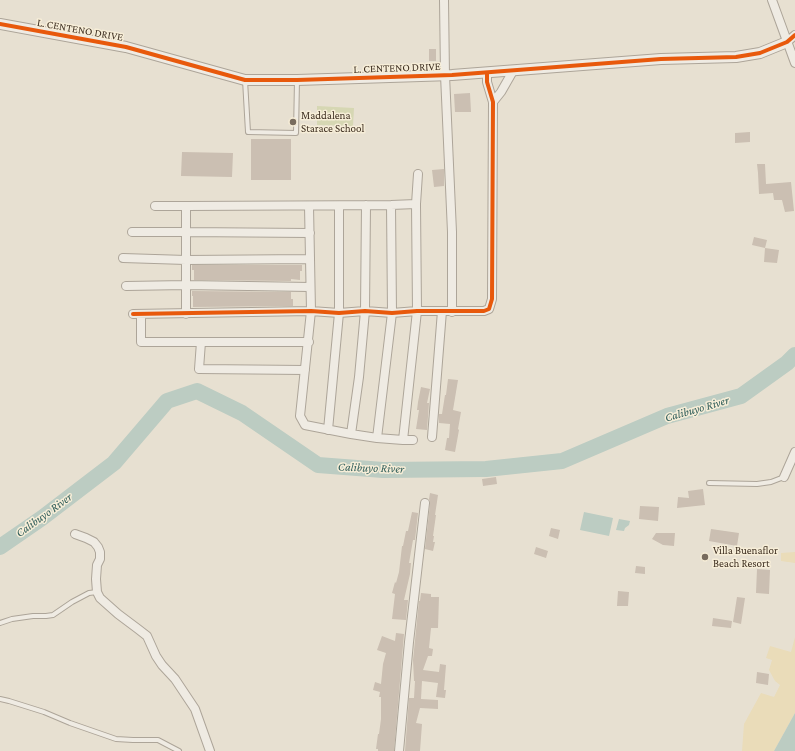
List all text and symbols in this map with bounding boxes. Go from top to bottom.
street label: L. CENTENO DRIVE [36,16,124,44]
street label: L. CENTENO DRIVE [353,60,441,76]
place label: Maddalena Starace School [301,109,364,135]
marker: Maddalena Starace School [288,117,298,127]
water label: Calibuyo River [663,393,731,425]
water label: Calibuyo River [338,460,404,476]
water label: Calibuyo River [13,490,75,540]
place label: Villa Buenaflor Beach Resort [713,544,778,570]
marker: Villa Buenaflor Beach Resort [700,552,710,562]

